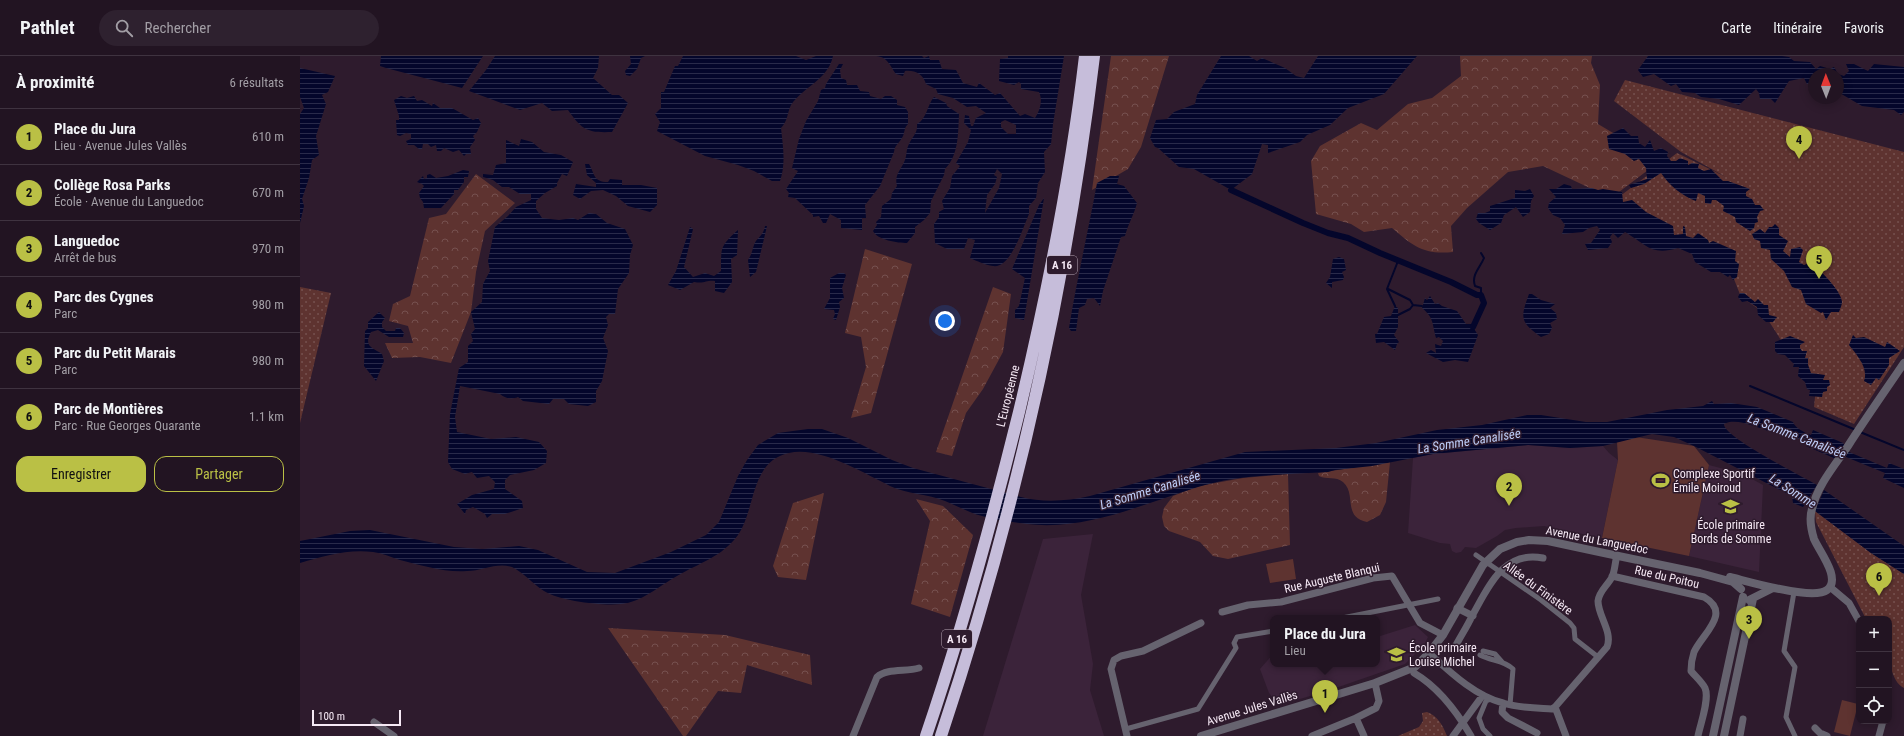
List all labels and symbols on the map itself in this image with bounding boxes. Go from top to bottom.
north arrow [1808,68,1844,104]
pin: 4 [1786,126,1812,159]
pin: 5 [1806,246,1832,279]
road number: A 16 [1047,256,1077,274]
your location [935,311,955,331]
street label: L'Européenne [994,363,1023,428]
water label: La Somme Canalisée [1746,410,1849,462]
water label: La Somme Canalisée [1416,425,1522,457]
place label: Complexe Sportif Émile Moiroud [1673,467,1755,495]
water label: La Somme Canalisée [1098,468,1202,512]
sports icon: Complexe Sportif Émile Moiroud [1650,471,1670,491]
water label: La Somme [1767,471,1819,511]
pin: 2 [1496,473,1522,506]
school or university icon: École primaire Bords de Somme [1721,496,1741,516]
place label: École primaire Bords de Somme [1691,517,1772,546]
street label: Avenue du Languedoc [1545,523,1650,557]
street label: Allée du Finistère [1501,558,1576,618]
street label: Rue Auguste Blanqui [1283,560,1381,596]
street label: Rue du Poitou [1633,563,1701,591]
pin: 6 [1866,563,1892,596]
pin: 3 [1736,606,1762,639]
road number: A 16 [942,630,972,648]
place label: École primaire Louise Michel [1409,640,1477,669]
school or university icon: École primaire Louise Michel [1386,645,1406,665]
pin: 1 [1312,680,1338,713]
street label: Avenue Jules Vallès [1205,688,1299,728]
scale bar [312,708,401,727]

